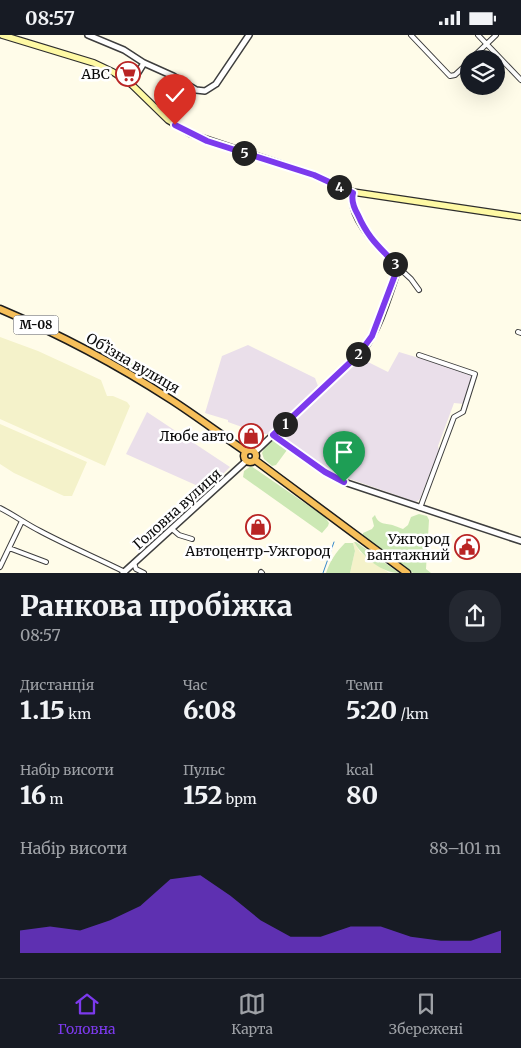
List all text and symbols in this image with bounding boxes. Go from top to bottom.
text: 08:57 [25,6,75,30]
map controls [460,50,505,95]
button: layers [460,50,505,95]
supermarket icon: ABC [115,61,141,87]
place label: ABC [80,65,110,83]
pin [154,74,196,125]
icon: check [161,81,189,109]
pin: 5 [232,141,256,165]
text: 5 [240,144,249,162]
pin: 4 [326,175,352,199]
text: 4 [335,178,344,196]
pin: 3 [382,251,408,277]
text: 3 [391,255,400,273]
road number: М-08 [14,315,58,335]
street label: Обʼїзна вулиця [83,329,183,397]
pin: 2 [346,341,370,367]
text: 2 [354,345,363,363]
pin: 1 [272,411,298,437]
text: 1 [282,415,289,433]
shop icon: Любе авто [238,423,264,449]
place label: Любе авто [160,427,234,445]
pin [323,431,365,482]
icon: arrive [330,438,358,466]
street label: Головна вулиця [129,465,225,553]
shop icon: Автоцентр-Ужгород [245,514,271,540]
place label: Ужгород вантажний [367,530,450,564]
public building icon: Ужгород вантажний [454,534,480,560]
place label: Автоцентр-Ужгород [184,542,331,560]
text: Ранкова пробіжка [20,588,293,624]
button: share [449,590,501,642]
text: 08:57 [20,625,61,645]
text: Дистанція [20,676,94,694]
text: Час [183,676,207,694]
text: Темп [346,676,383,694]
text: 1.15 [20,694,65,726]
text: 6:08 [183,694,236,726]
text: 5:20 [346,694,397,726]
text: km [65,705,91,723]
text: /km [397,705,429,723]
text: Набір висоти [20,761,114,779]
text: Пульс [183,761,225,779]
text: kcal [346,761,374,779]
text: 16 [20,779,46,811]
text: 152 [183,779,223,811]
text: 80 [346,779,378,811]
text: m [46,790,63,808]
text: bpm [223,790,257,808]
text: Набір висоти [20,838,127,858]
text: 88–101 m [429,838,501,858]
tab: Головна [58,990,116,1038]
tab: Карта [231,990,273,1038]
tab: Збережені [389,990,463,1038]

